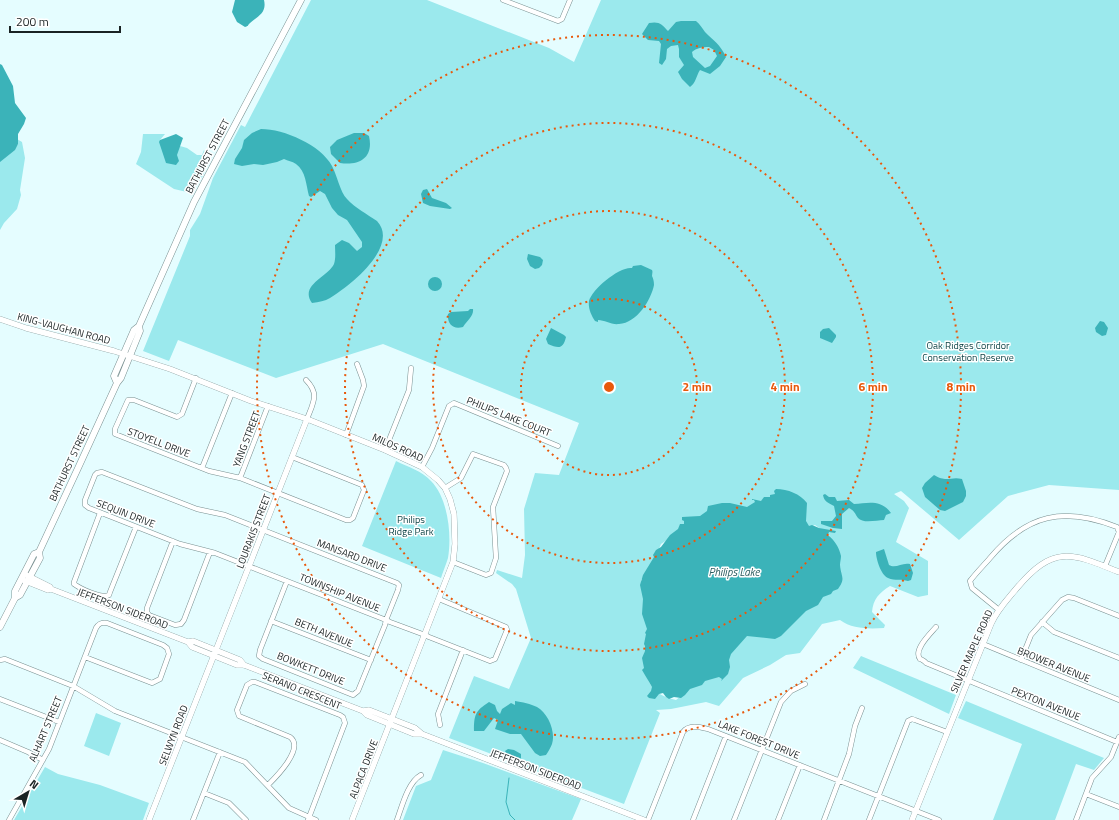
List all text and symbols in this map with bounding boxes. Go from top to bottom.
scale bar [10,8,120,34]
text: 200 m [16,12,49,31]
street label: BATHURST STREET [182,116,234,196]
street label: KING-VAUGHAN ROAD [16,309,112,348]
park label: Oak Ridges Corridor Conservation Reserve [922,338,1014,365]
text: 2 min [682,377,712,396]
text: 4 min [770,377,800,396]
text: 6 min [858,377,888,396]
text: 8 min [946,377,976,396]
centre of rings [602,380,616,394]
street label: PHILIPS LAKE COURT [464,393,554,441]
street label: YANG STREET [229,408,264,469]
street label: BATHURST STREET [45,422,94,504]
street label: STOYELL DRIVE [125,424,193,461]
street label: MILOS ROAD [370,429,426,465]
street label: LOURAKIS STREET [232,491,275,571]
street label: SEQUIN DRIVE [94,495,158,532]
park label: Philips Ridge Park [388,512,434,539]
street label: MANSARD DRIVE [315,535,389,576]
water label: Philips Lake [708,564,760,580]
street label: TOWNSHIP AVENUE [297,569,383,616]
street label: JEFFERSON SIDEROAD [75,584,171,633]
street label: SILVER MAPLE ROAD [946,607,997,695]
street label: BETH AVENUE [292,614,356,651]
street label: BROWER AVENUE [1015,643,1093,686]
street label: BOWKETT DRIVE [275,648,347,689]
street label: SERANO CRESCENT [260,668,344,713]
street label: PEXTON AVENUE [1009,683,1083,724]
street label: ALHART STREET [25,693,66,764]
street label: SELWYN ROAD [155,703,192,768]
street label: LAKE FOREST DRIVE [716,716,802,763]
street label: ALPACA DRIVE [345,737,382,801]
street label: JEFFERSON SIDEROAD [488,745,584,794]
north arrow [8,772,48,812]
text: N [26,775,42,793]

